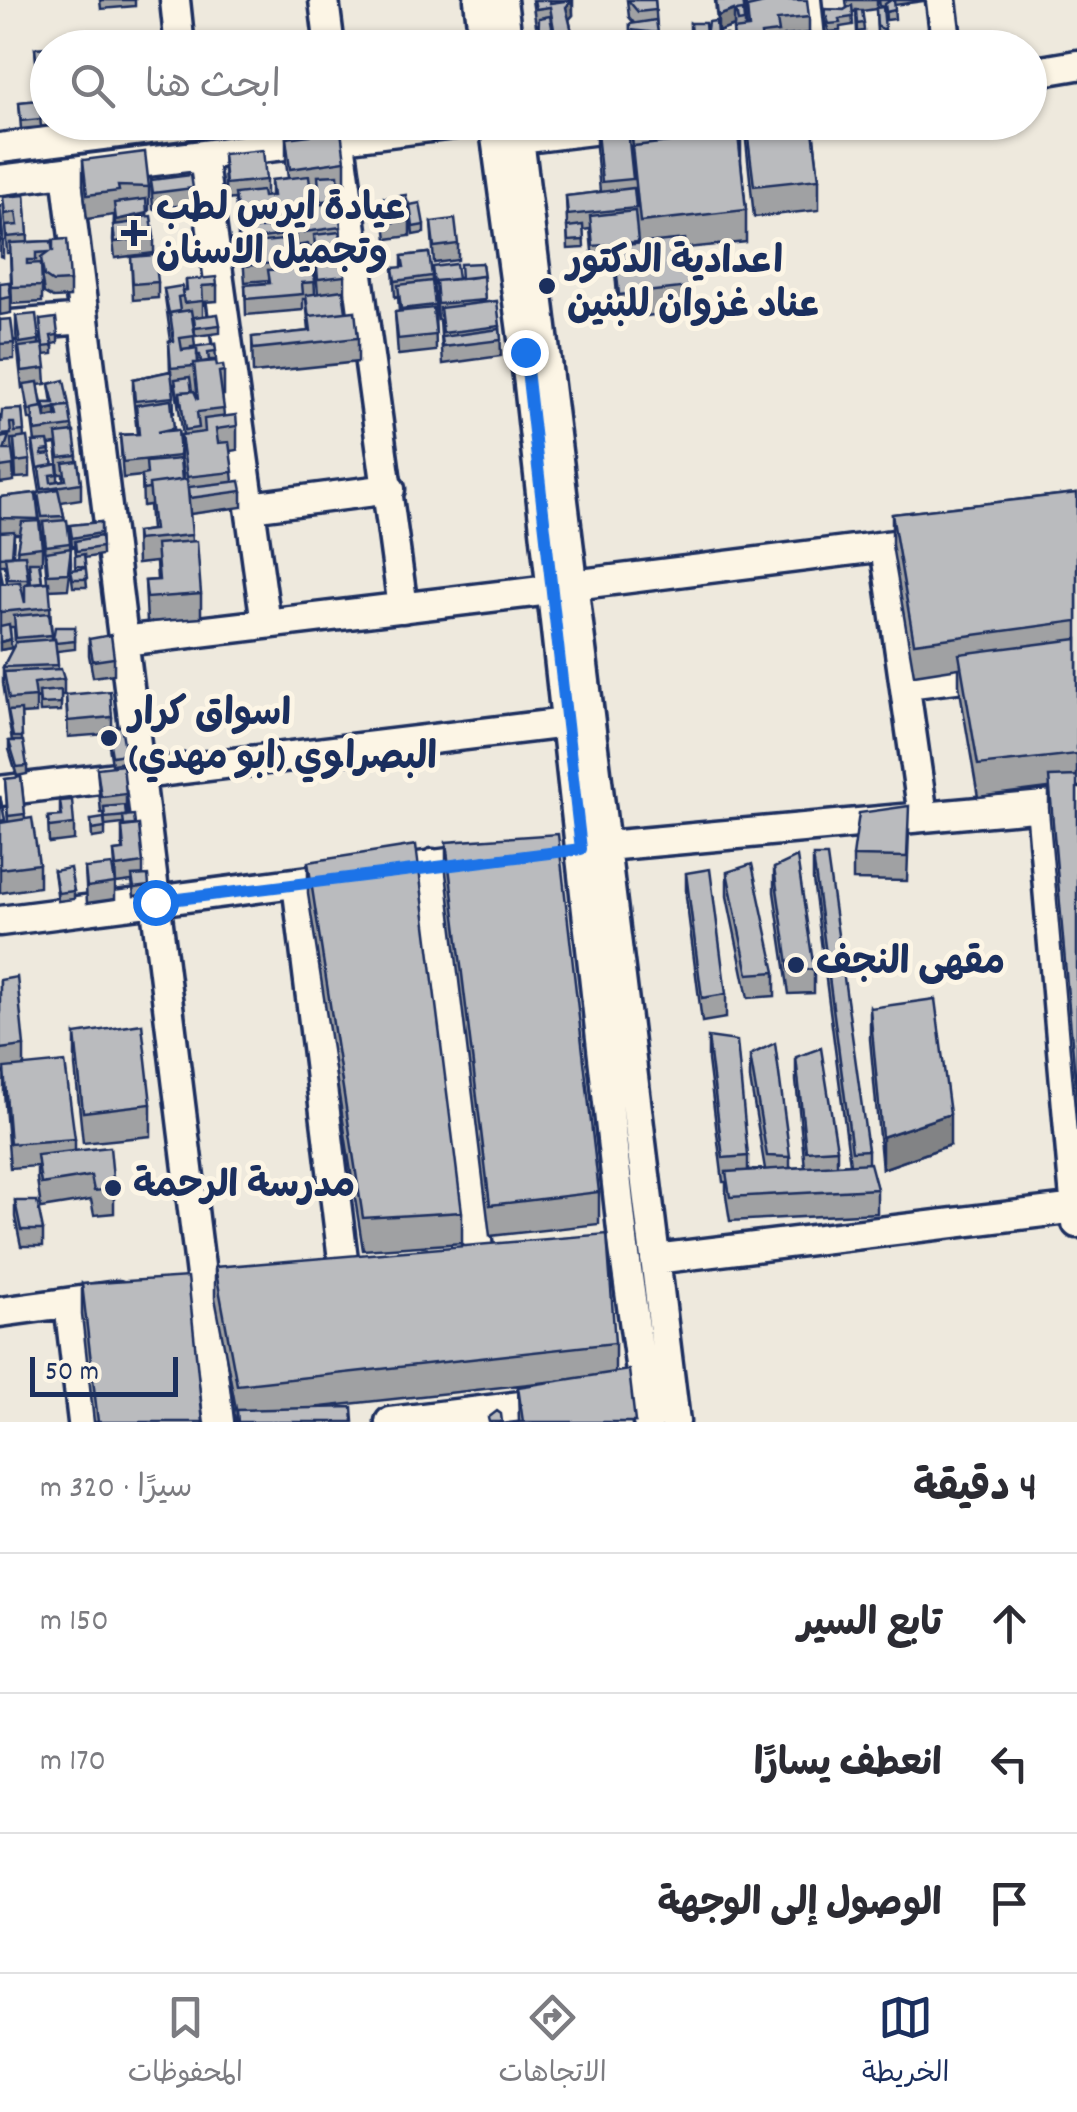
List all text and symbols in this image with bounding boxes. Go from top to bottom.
search box [30,30,1047,140]
icon: search [65,58,120,113]
text: ابحث هنا [145,61,281,116]
place label: عيادة ايرس لطب وتجميل الاسنان [156,184,405,283]
marker: عيادة ايرس لطب وتجميل الاسنان [121,220,147,246]
place label: اعدادية الدكتور عناد غزوان للبنين [564,237,819,336]
marker: اعدادية الدكتور عناد غزوان للبنين [536,275,558,297]
route end [503,330,549,376]
place label: اسواق كرار البصراوي (ابو مهدي) [126,689,437,788]
marker: اسواق كرار البصراوي (ابو مهدي) [98,727,120,749]
route start [133,880,179,926]
place label: مقهى النجف [816,938,1005,993]
marker: مقهى النجف [785,954,807,976]
place label: مدرسة الرحمة [133,1161,355,1216]
marker: مدرسة الرحمة [102,1177,124,1199]
scale bar [30,1352,178,1396]
text: 50 m [45,1354,99,1394]
text: 4 دقيقة [913,1461,1037,1521]
text: سيرًا · 320 m [40,1467,193,1513]
icon: ahead [982,1596,1037,1651]
text: تابع السير [798,1599,942,1654]
text: 150 m [40,1600,109,1646]
icon: left [982,1736,1037,1791]
text: انعطف يسارًا [754,1739,942,1794]
text: 170 m [40,1740,106,1786]
icon: arrive [982,1876,1037,1931]
text: الوصول إلى الوجهة [657,1879,942,1934]
tab: المحفوظات [128,1990,243,2096]
tab: الاتجاهات [498,1990,607,2096]
tab: الخريطة [862,1990,949,2096]

